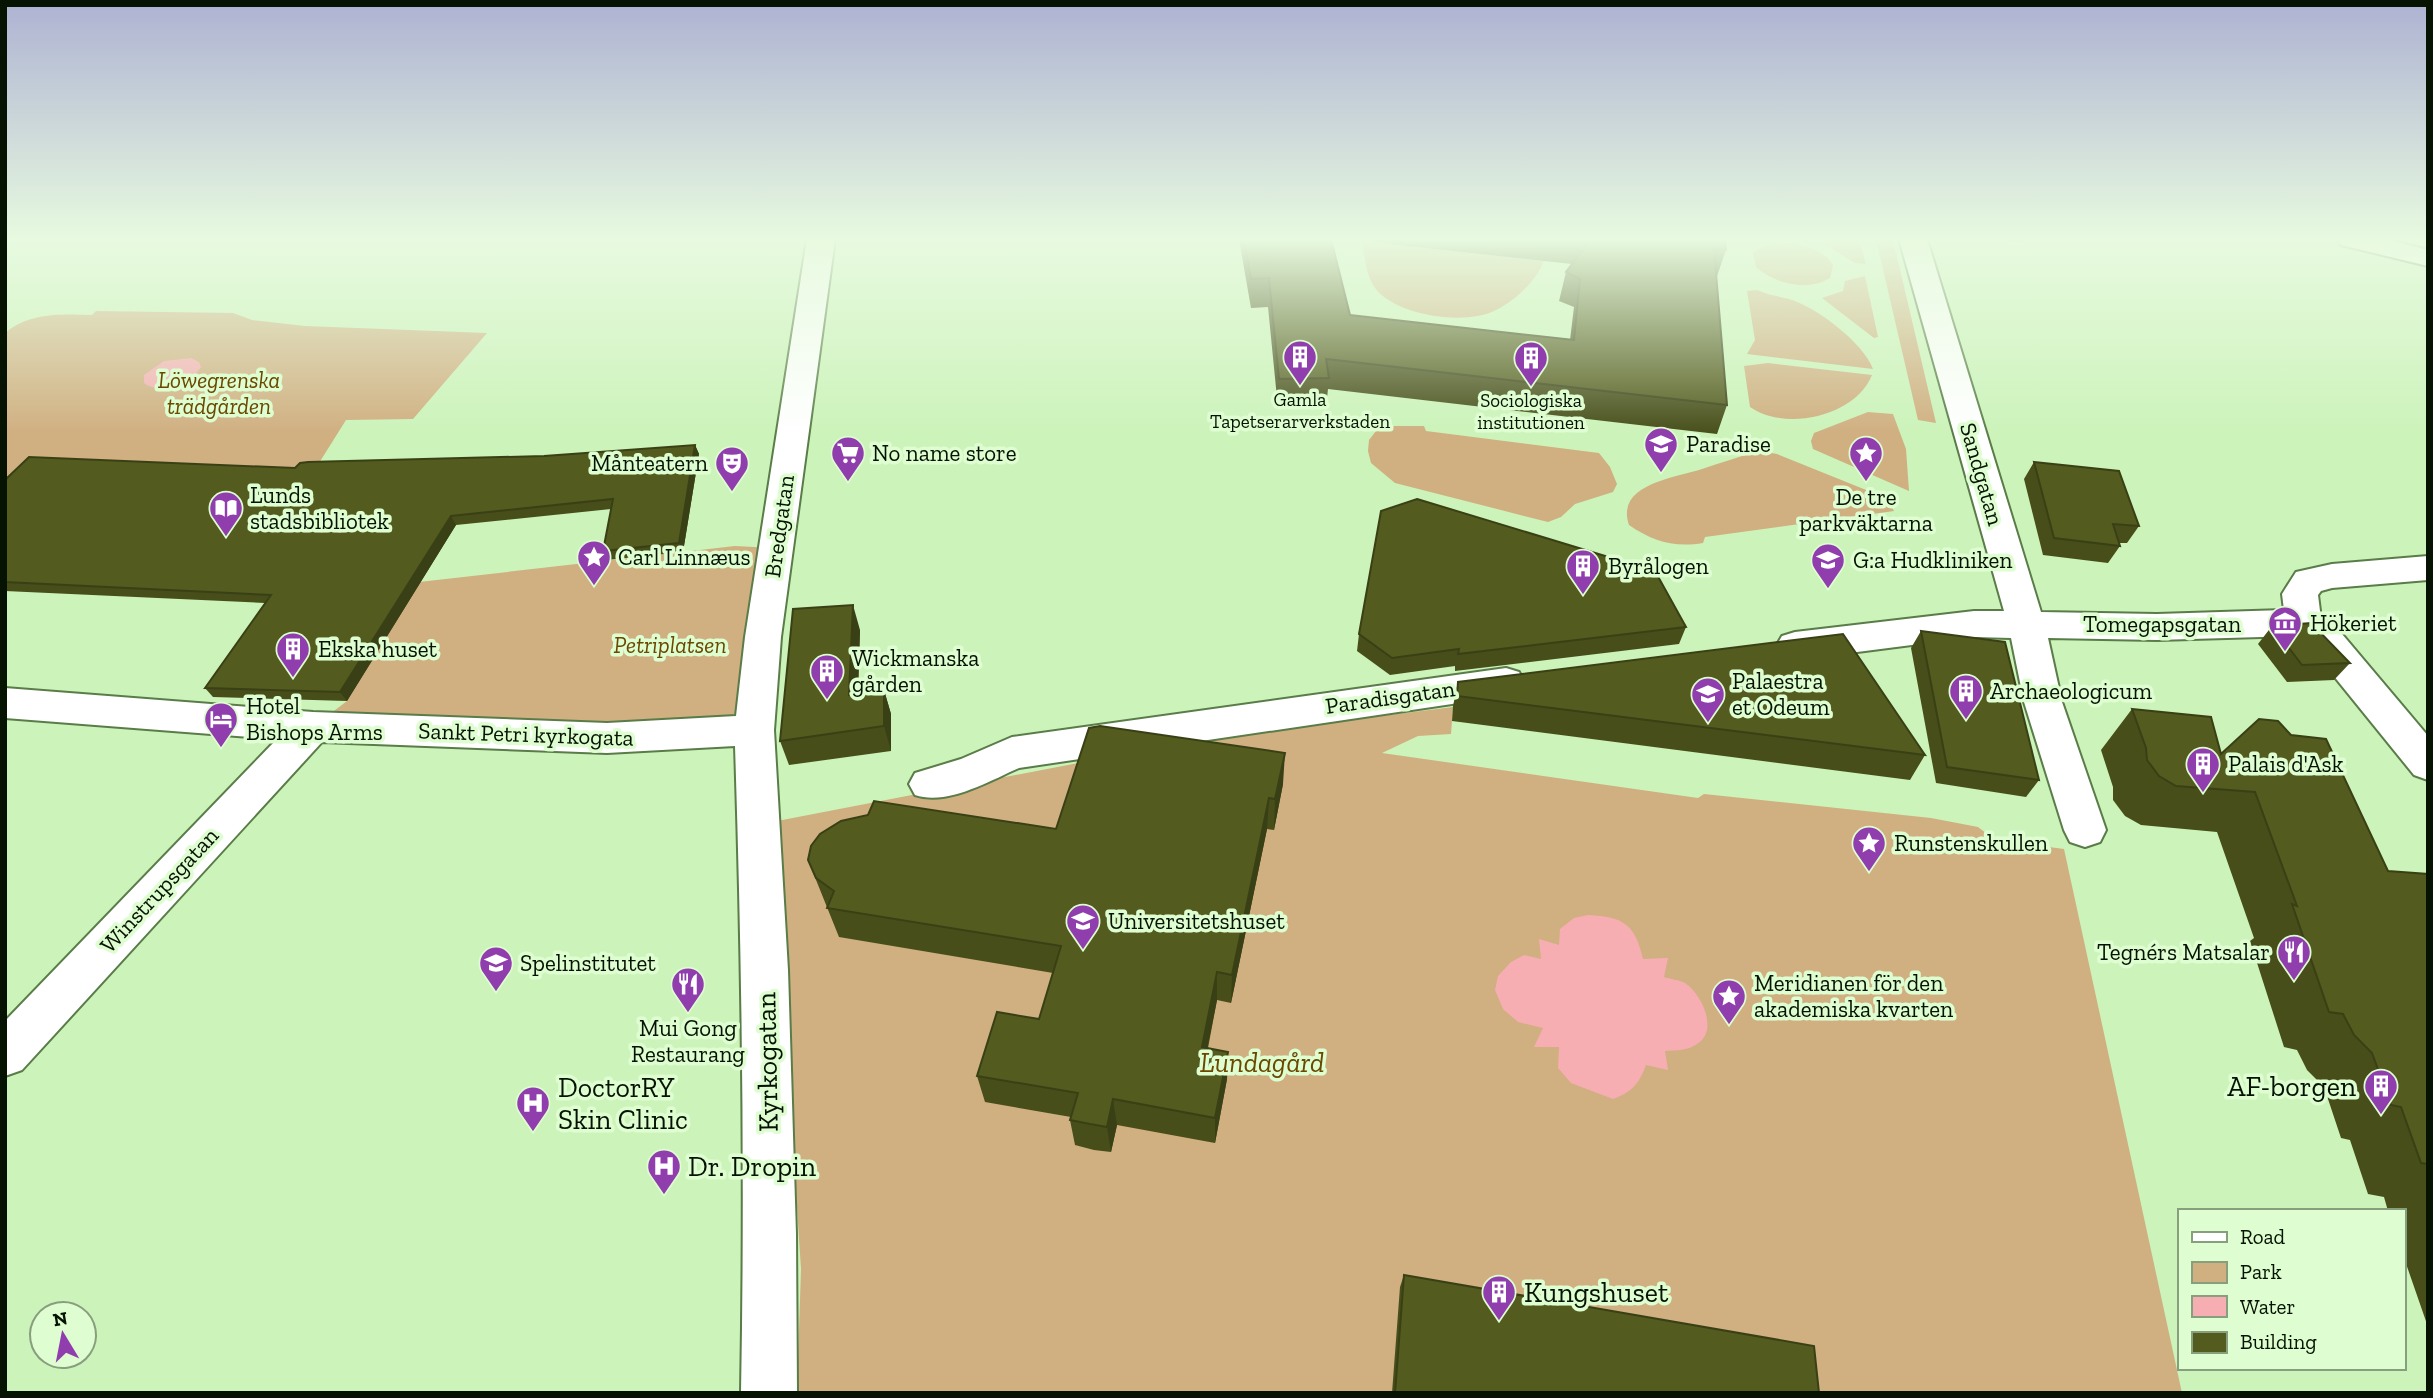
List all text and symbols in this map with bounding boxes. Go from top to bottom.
building icon: Gamla Tapetserarverkstaden [1281,338,1319,387]
building icon: Sociologiska institutionen [1512,339,1550,388]
park label: Löwegrenska trädgården [158,366,280,420]
place label: Gamla Tapetserarverkstaden [1210,388,1390,433]
place label: Sociologiska institutionen [1477,389,1585,434]
street label: Sandgatan [1954,419,2010,529]
school or university icon: Paradise [1642,425,1680,474]
place label: Paradise [1686,430,1771,458]
supermarket icon: No name store [829,434,867,483]
place icon: De tre parkväktarna [1847,434,1885,483]
place label: No name store [872,439,1017,467]
theatre icon: Månteatern [713,444,751,493]
place label: Månteatern [591,449,708,477]
street label: Bredgatan [758,473,800,579]
place label: Lunds stadsbibliotek [250,481,389,535]
place label: De tre parkväktarna [1799,483,1933,537]
library icon: Lunds stadsbibliotek [207,489,245,538]
place icon: Carl Linnæus [575,538,613,587]
school or university icon: G:a Hudkliniken [1809,541,1847,590]
place label: Carl Linnæus [618,543,751,571]
place label: G:a Hudkliniken [1853,546,2013,574]
building icon: Byrålogen [1564,547,1602,596]
place label: Byrålogen [1608,552,1709,580]
museum icon: Hökeriet [2266,604,2304,653]
place label: Hökeriet [2310,609,2397,637]
street label: Tomegapsgatan [2083,610,2241,638]
building icon: Ekska huset [274,630,312,679]
park label: Petriplatsen [614,631,726,659]
place label: Ekska huset [318,635,438,663]
place label: Wickmanska gården [852,644,979,698]
building icon: Wickmanska gården [808,652,846,701]
place label: Palaestra et Odeum [1732,667,1830,721]
building icon: Archaeologicum [1947,672,1985,721]
street label: Paradisgatan [1323,674,1457,720]
school or university icon: Palaestra et Odeum [1689,675,1727,724]
place label: Archaeologicum [1990,677,2152,705]
place label: Hotel Bishops Arms [246,692,383,746]
hotel icon: Hotel Bishops Arms [202,700,240,749]
street label: Sankt Petri kyrkogata [418,716,634,752]
building icon: Palais d'Ask [2184,745,2222,794]
place label: Palais d'Ask [2228,750,2343,778]
street label: Winstrupsgatan [94,822,224,958]
place icon: Runstenskullen [1850,824,1888,873]
place label: Runstenskullen [1894,829,2048,857]
school or university icon: Universitetshuset [1064,902,1102,951]
place label: Universitetshuset [1108,907,1285,935]
restaurant icon: Tegnérs Matsalar [2275,933,2313,982]
place label: Tegnérs Matsalar [2097,938,2270,966]
school or university icon: Spelinstitutet [477,944,515,993]
place label: Spelinstitutet [520,949,656,977]
restaurant icon: Mui Gong Restaurang [669,965,707,1014]
place label: Meridianen för den akademiska kvarten [1754,969,1953,1023]
place icon: Meridianen för den akademiska kvarten [1710,977,1748,1026]
street label: Kyrkogatan [749,992,785,1132]
place label: Mui Gong Restaurang [631,1014,745,1068]
park label: Lundagård [1200,1046,1324,1079]
building icon: AF-borgen [2362,1067,2400,1116]
place label: AF-borgen [2227,1070,2356,1103]
place label: DoctorRY Skin Clinic [558,1071,688,1136]
hospital icon: DoctorRY Skin Clinic [514,1084,552,1133]
hospital icon: Dr. Dropin [645,1147,683,1196]
place label: Dr. Dropin [688,1150,816,1183]
legend [2178,1209,2405,1370]
text: Road [2240,1224,2286,1249]
text: Park [2240,1259,2282,1284]
building icon: Kungshuset [1480,1273,1518,1322]
place label: Kungshuset [1524,1276,1669,1309]
text: Water [2240,1294,2295,1319]
north arrow [28,1300,98,1370]
text: N [51,1306,69,1331]
text: Building [2240,1329,2317,1354]

